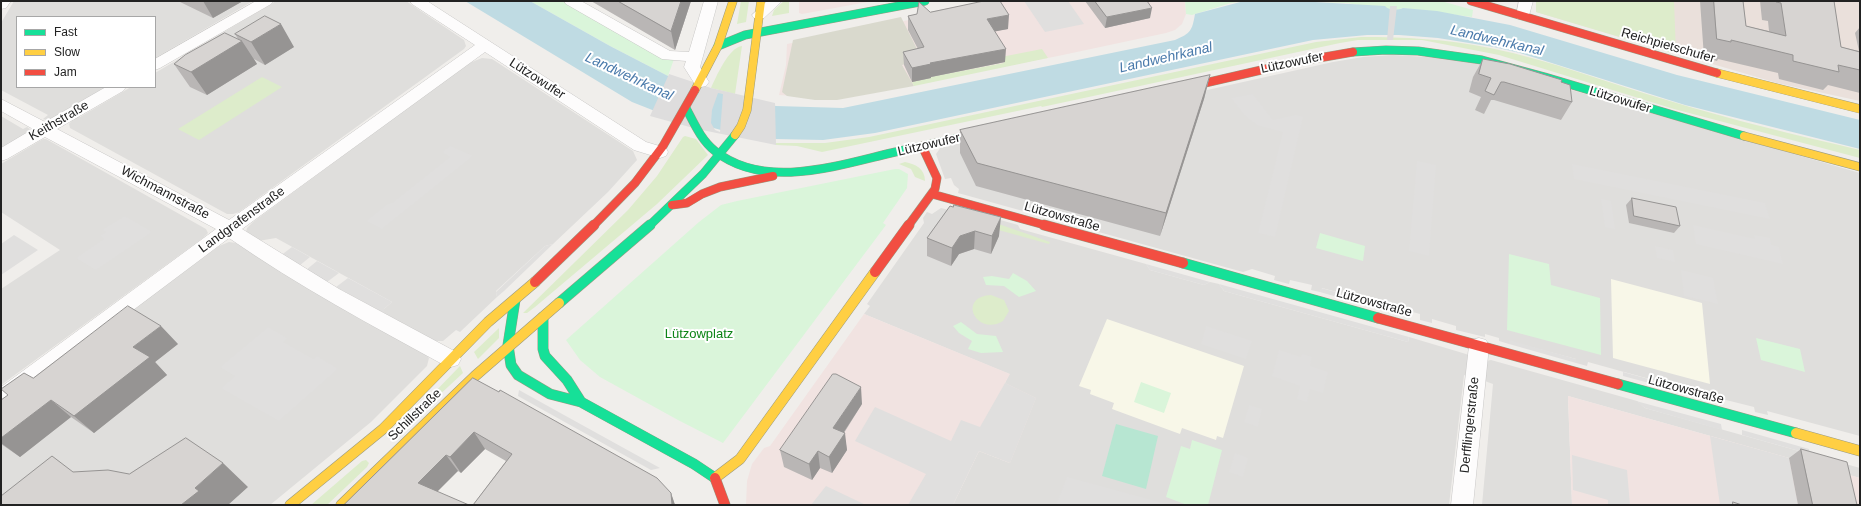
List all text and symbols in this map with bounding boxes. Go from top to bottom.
legend [16,16,156,88]
water label: Landwehrkanal [1449,22,1545,60]
text: Fast [54,25,77,39]
street label: Reichpietschufer [1619,25,1717,67]
water label: Landwehrkanal [1118,39,1214,77]
text: Slow [54,45,80,59]
water label: Landwehrkanal [582,49,676,105]
street label: Lützowufer [1259,49,1325,77]
street label: Lützowufer [506,55,568,103]
text: Jam [54,65,77,79]
street label: Lützowufer [1587,83,1653,117]
street label: Keithstraße [26,98,92,144]
street label: Lützowufer [896,130,962,160]
street label: Wichmannstraße [118,163,212,223]
street label: Landgrafenstraße [196,184,288,256]
street label: Lützowstraße [1022,199,1102,235]
street label: Lützowstraße [1334,285,1414,321]
park label: Lützowplatz [665,326,733,342]
street label: Lützowstraße [1646,372,1726,408]
street label: Derfflingerstraße [1457,376,1483,474]
street label: Schillstraße [385,386,445,444]

